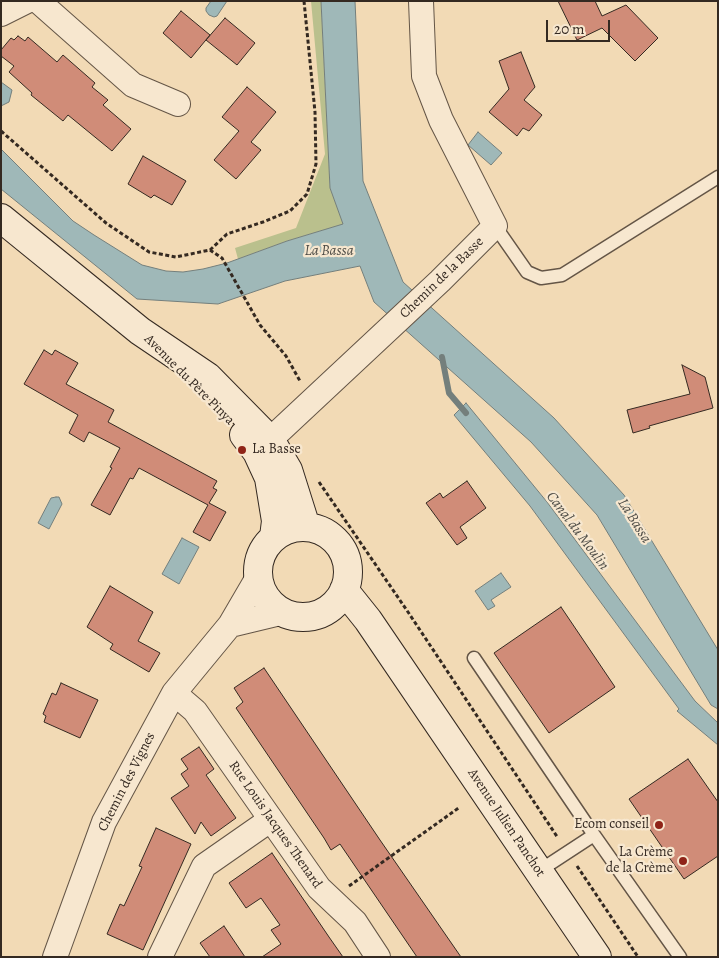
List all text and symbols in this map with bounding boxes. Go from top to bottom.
scale bar [549,10,613,42]
text: 20 m [554,19,585,39]
street label: Chemin de la Basse [397,234,487,322]
water label: La Bassa [304,242,354,260]
street label: Avenue du Père Pinya [140,331,238,429]
place label: La Basse [252,442,301,458]
marker: La Basse [236,444,248,456]
water label: Canal du Moulin [542,488,612,574]
water label: La Bassa [613,495,655,547]
street label: Chemin des Vignes [95,730,159,834]
street label: Rue Louis Jacques Thenard [225,758,325,892]
street label: Avenue Julien Panchot [464,766,548,880]
place label: Ecom conseil [574,817,649,833]
marker: Ecom conseil [653,819,665,831]
place label: La Crème de la Crème [606,845,673,878]
marker: La Crème de la Crème [677,855,689,867]

